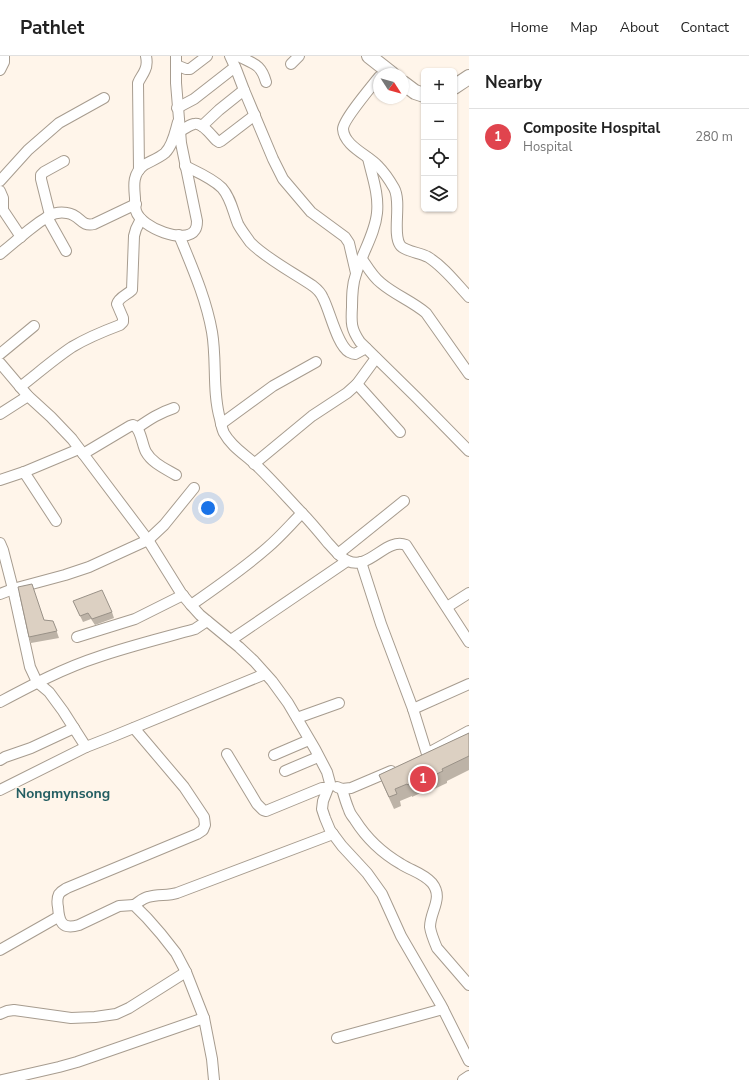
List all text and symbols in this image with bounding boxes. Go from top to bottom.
text: Pathlet [20,15,84,41]
text: Home [510,18,548,37]
text: Map [570,18,598,37]
text: About [620,18,659,37]
text: Contact [681,18,729,37]
north arrow [373,68,409,104]
map controls [421,68,457,212]
button: + [421,68,457,104]
text: Nearby [485,71,542,94]
button: − [421,104,457,140]
text: Composite Hospital [523,118,660,138]
text: 1 [494,128,502,146]
text: 280 m [695,128,733,146]
text: Hospital [523,138,572,156]
button: locate [421,140,457,176]
button: layers [421,176,457,212]
your location [198,498,218,518]
pin: 1 [410,764,436,794]
district label: Nongmynsong [16,784,110,803]

